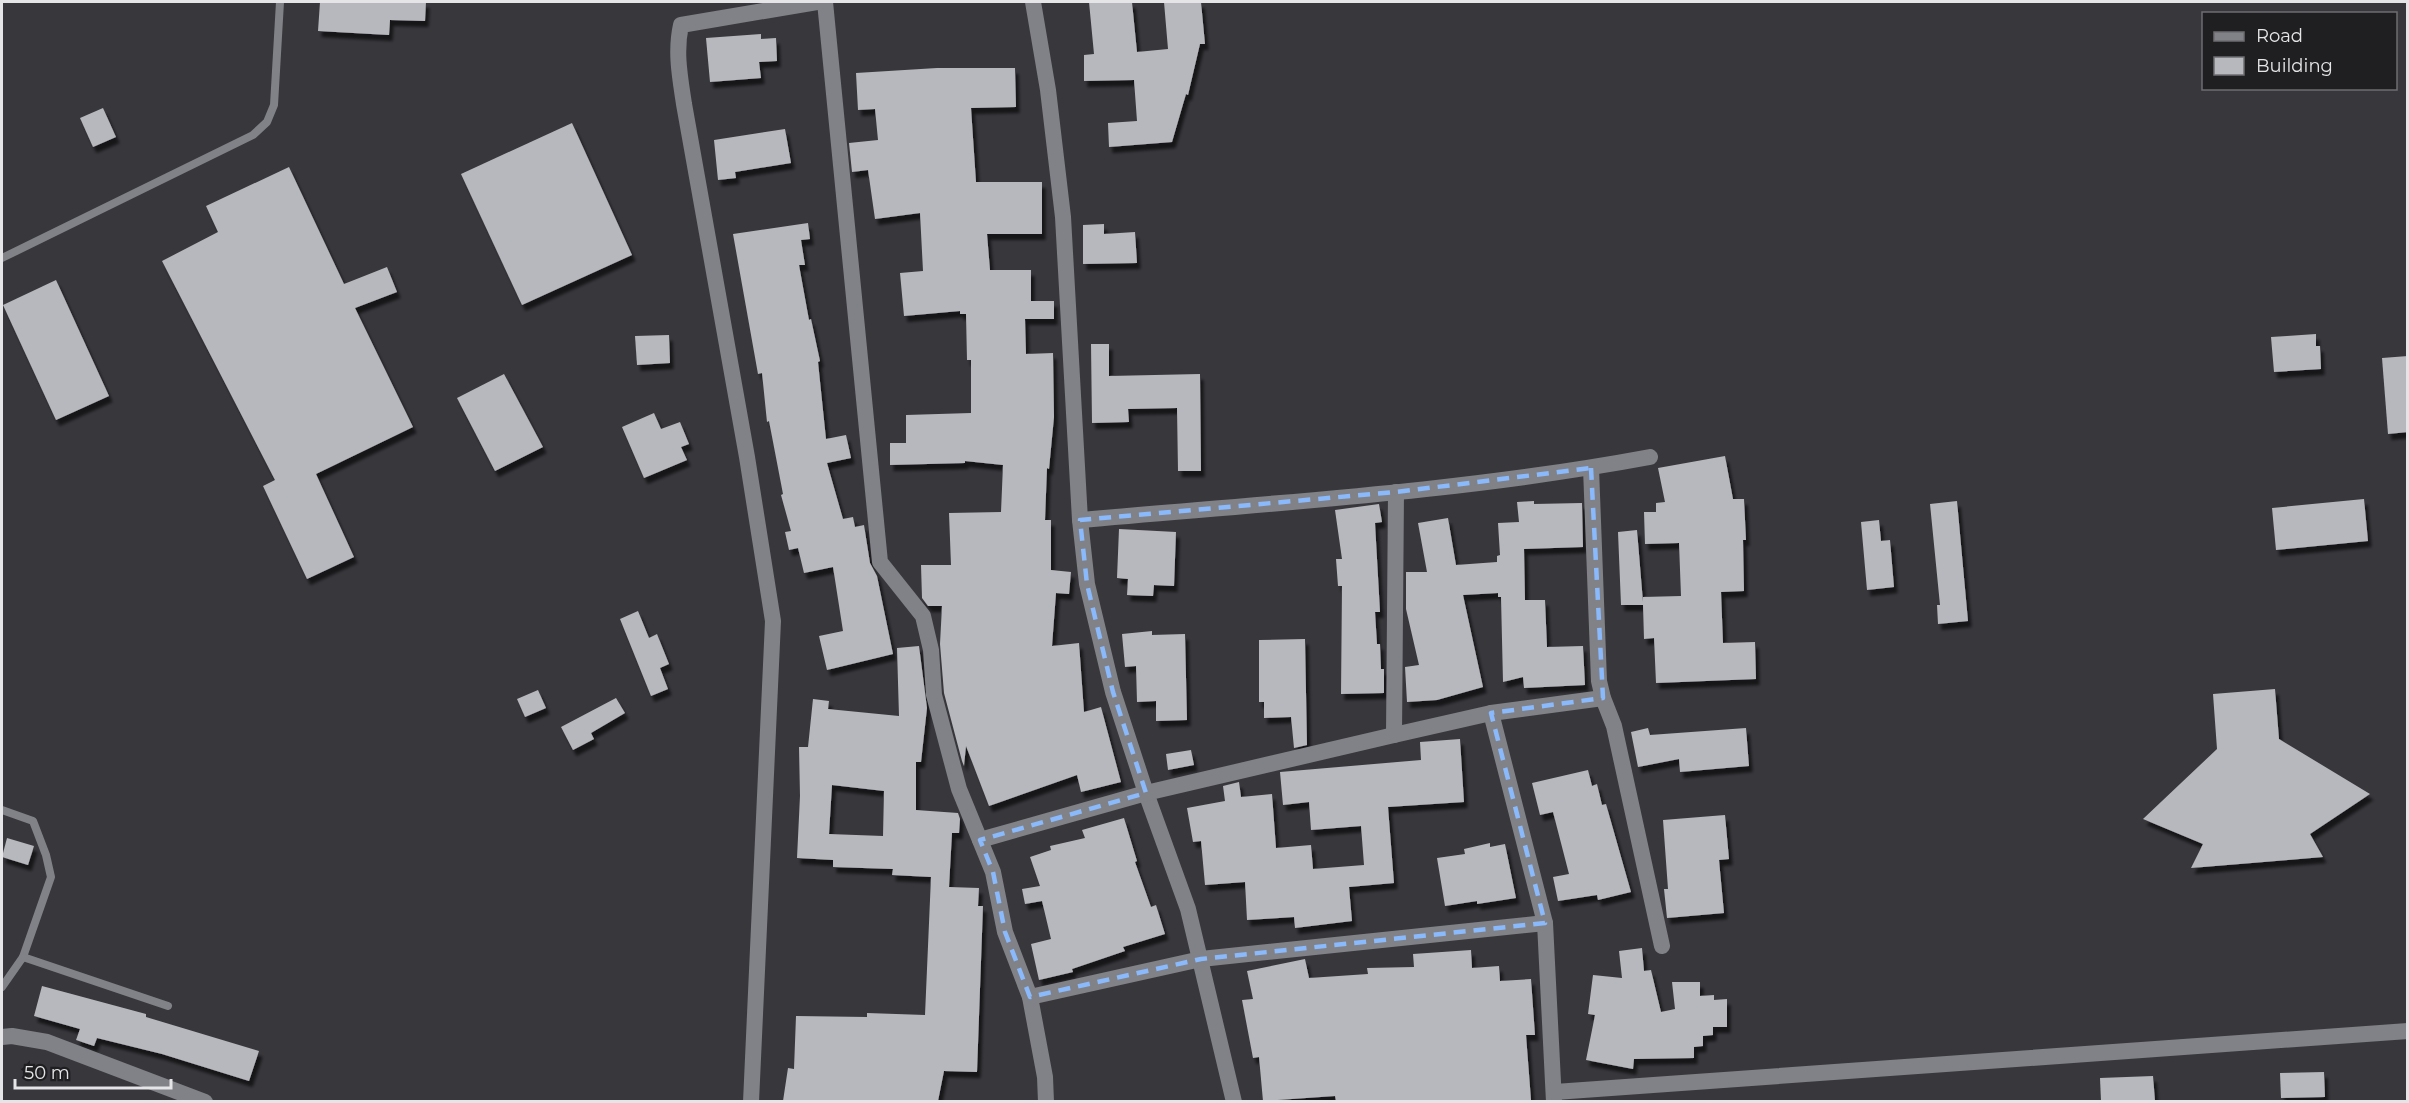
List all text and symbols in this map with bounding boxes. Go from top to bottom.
legend [2202,12,2397,90]
text: Road [2256,25,2303,47]
text: Building [2256,55,2333,77]
scale bar [15,1052,171,1090]
text: 50 m [24,1062,70,1084]

